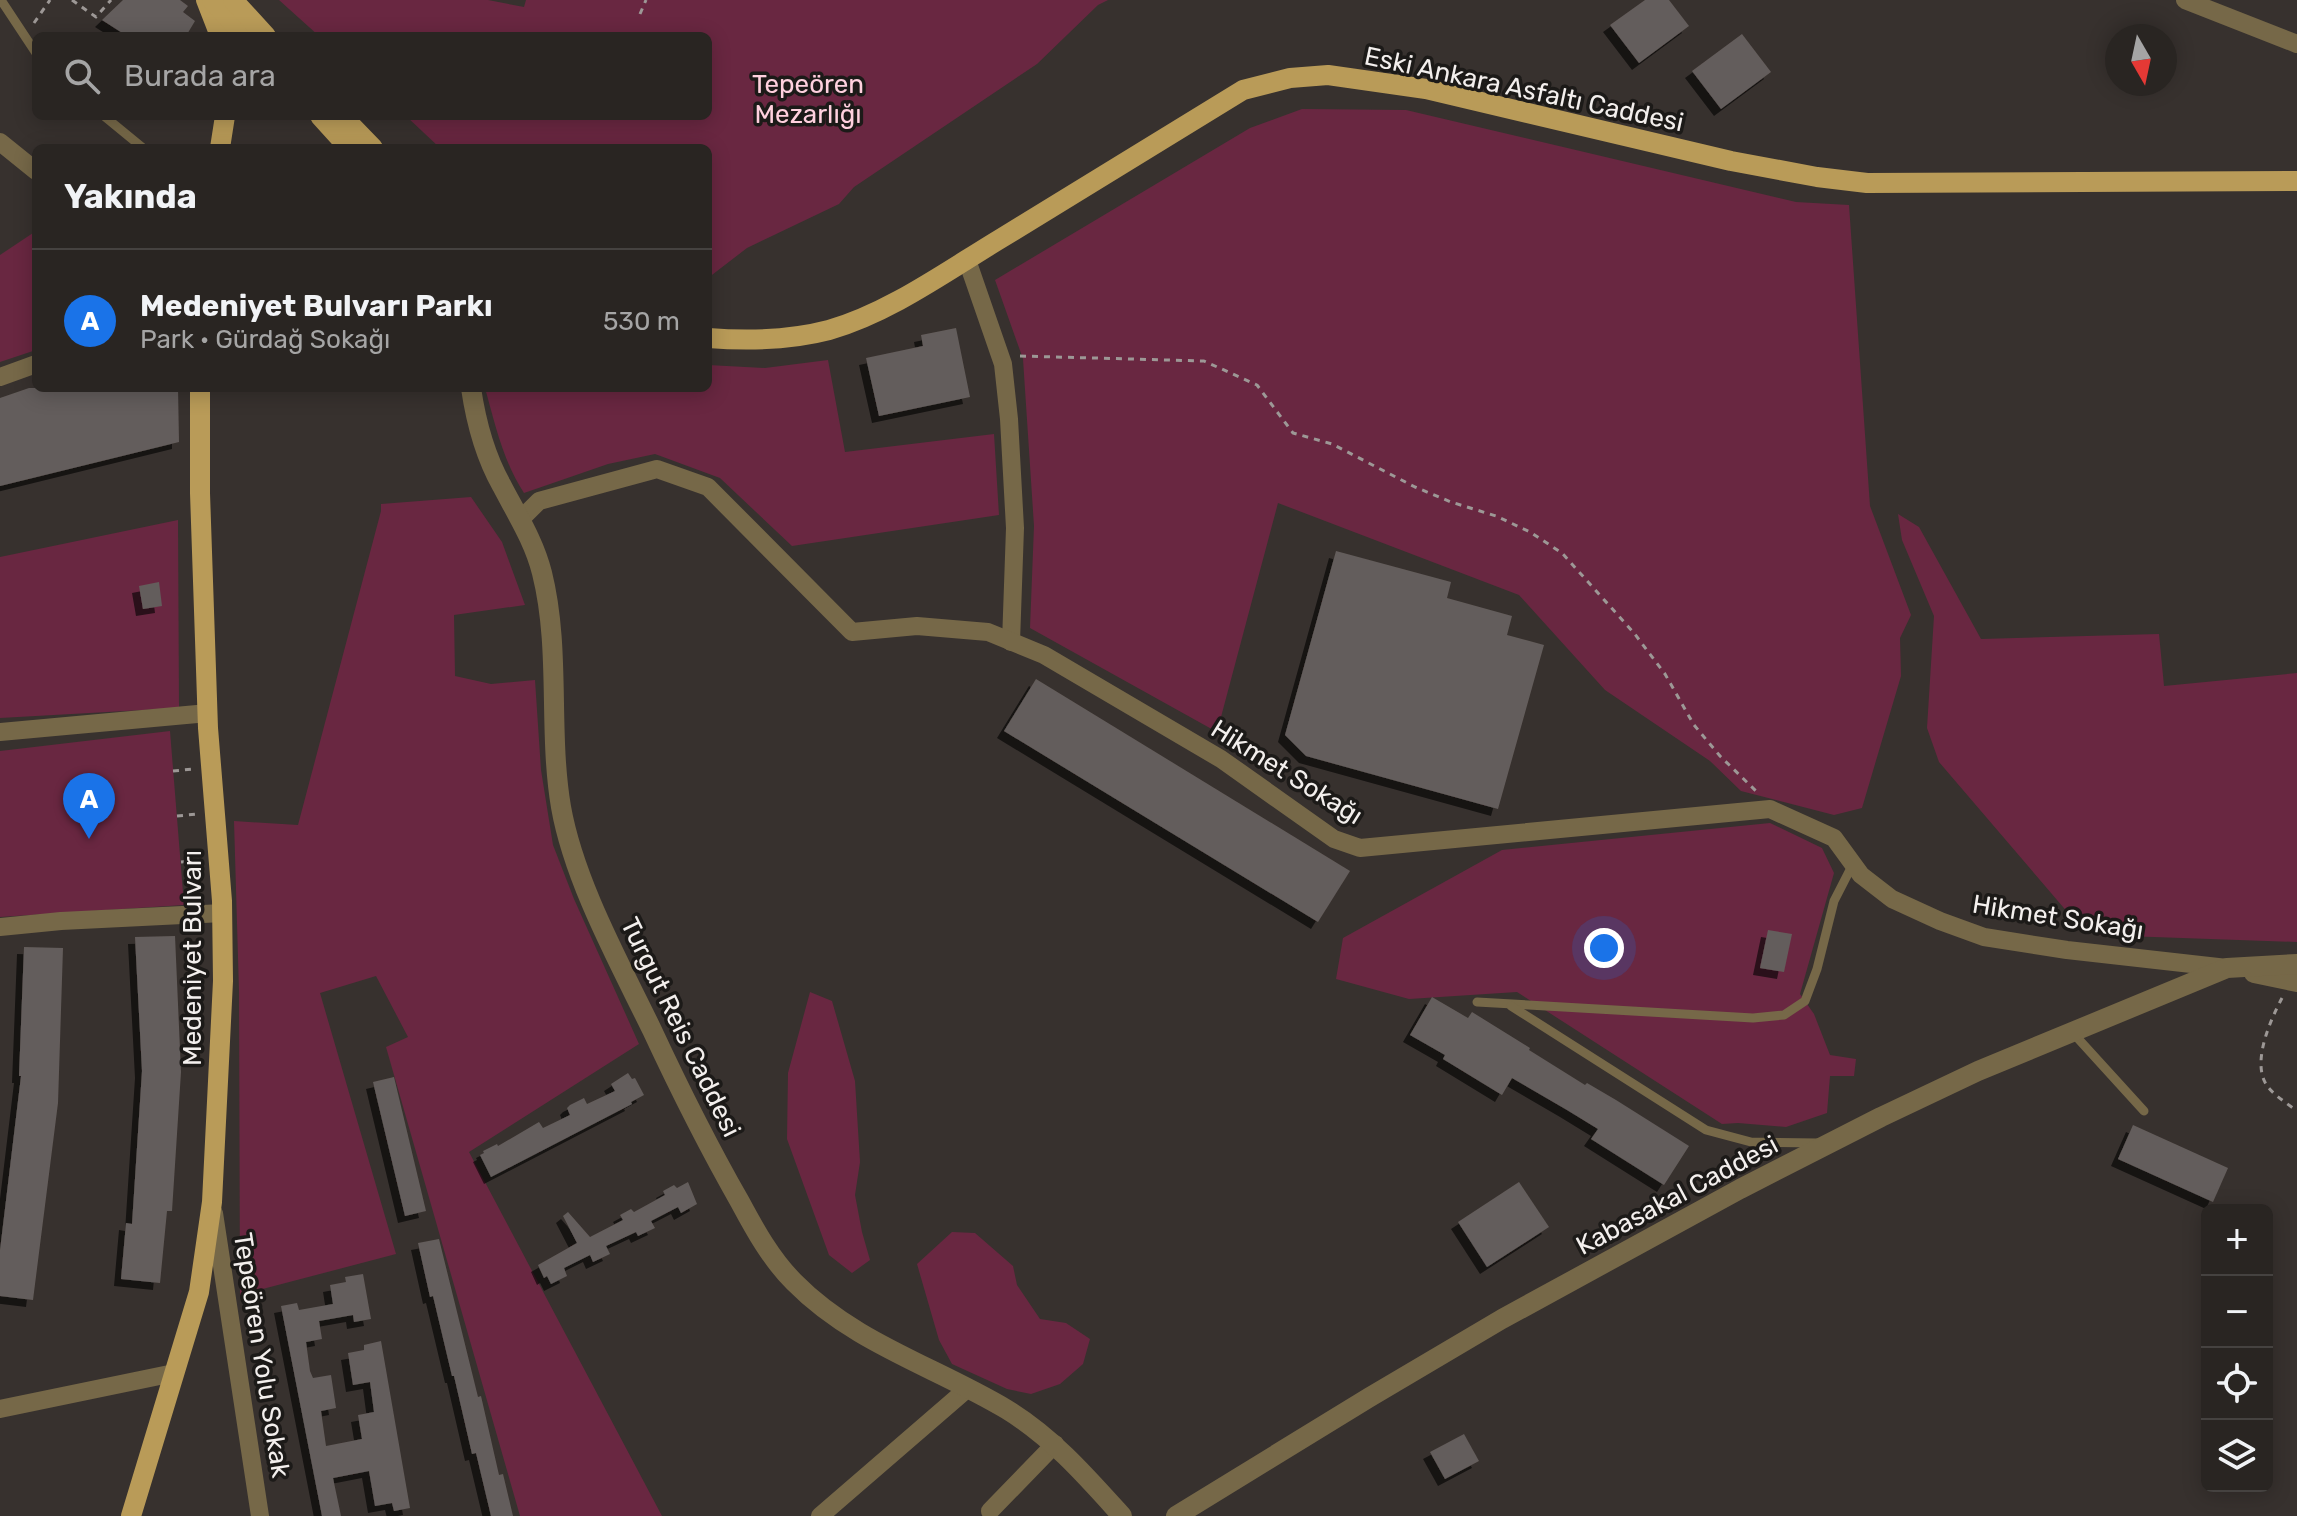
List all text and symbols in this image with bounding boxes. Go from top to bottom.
north arrow [2105,24,2177,96]
search box [32,32,712,120]
street label: Eski Ankara Asfaltı Caddesi [1361,40,1686,138]
icon: search [60,54,104,98]
text: Burada ara [124,58,276,94]
park label: Tepeören Mezarlığı [752,69,864,130]
text: Yakında [64,176,197,217]
text: Medeniyet Bulvarı Parkı [140,288,493,324]
text: A [81,306,99,337]
text: 530 m [603,306,680,337]
text: Park · Gürdağ Sokağı [140,324,390,355]
street label: Hikmet Sokağı [1205,713,1368,831]
pin: A [63,773,115,839]
street label: Medeniyet Bulvarı [177,850,208,1066]
street label: Hikmet Sokağı [1970,889,2146,946]
street label: Turgut Reis Caddesi [614,913,747,1142]
your location [1584,928,1624,968]
street label: Kabasakal Caddesi [1571,1129,1783,1262]
map controls [2201,1204,2273,1492]
button: + [2201,1204,2273,1276]
street label: Tepeören Yolu Sokak [227,1230,296,1480]
button: − [2201,1276,2273,1348]
button: locate [2201,1348,2273,1420]
button: layers [2201,1420,2273,1492]

